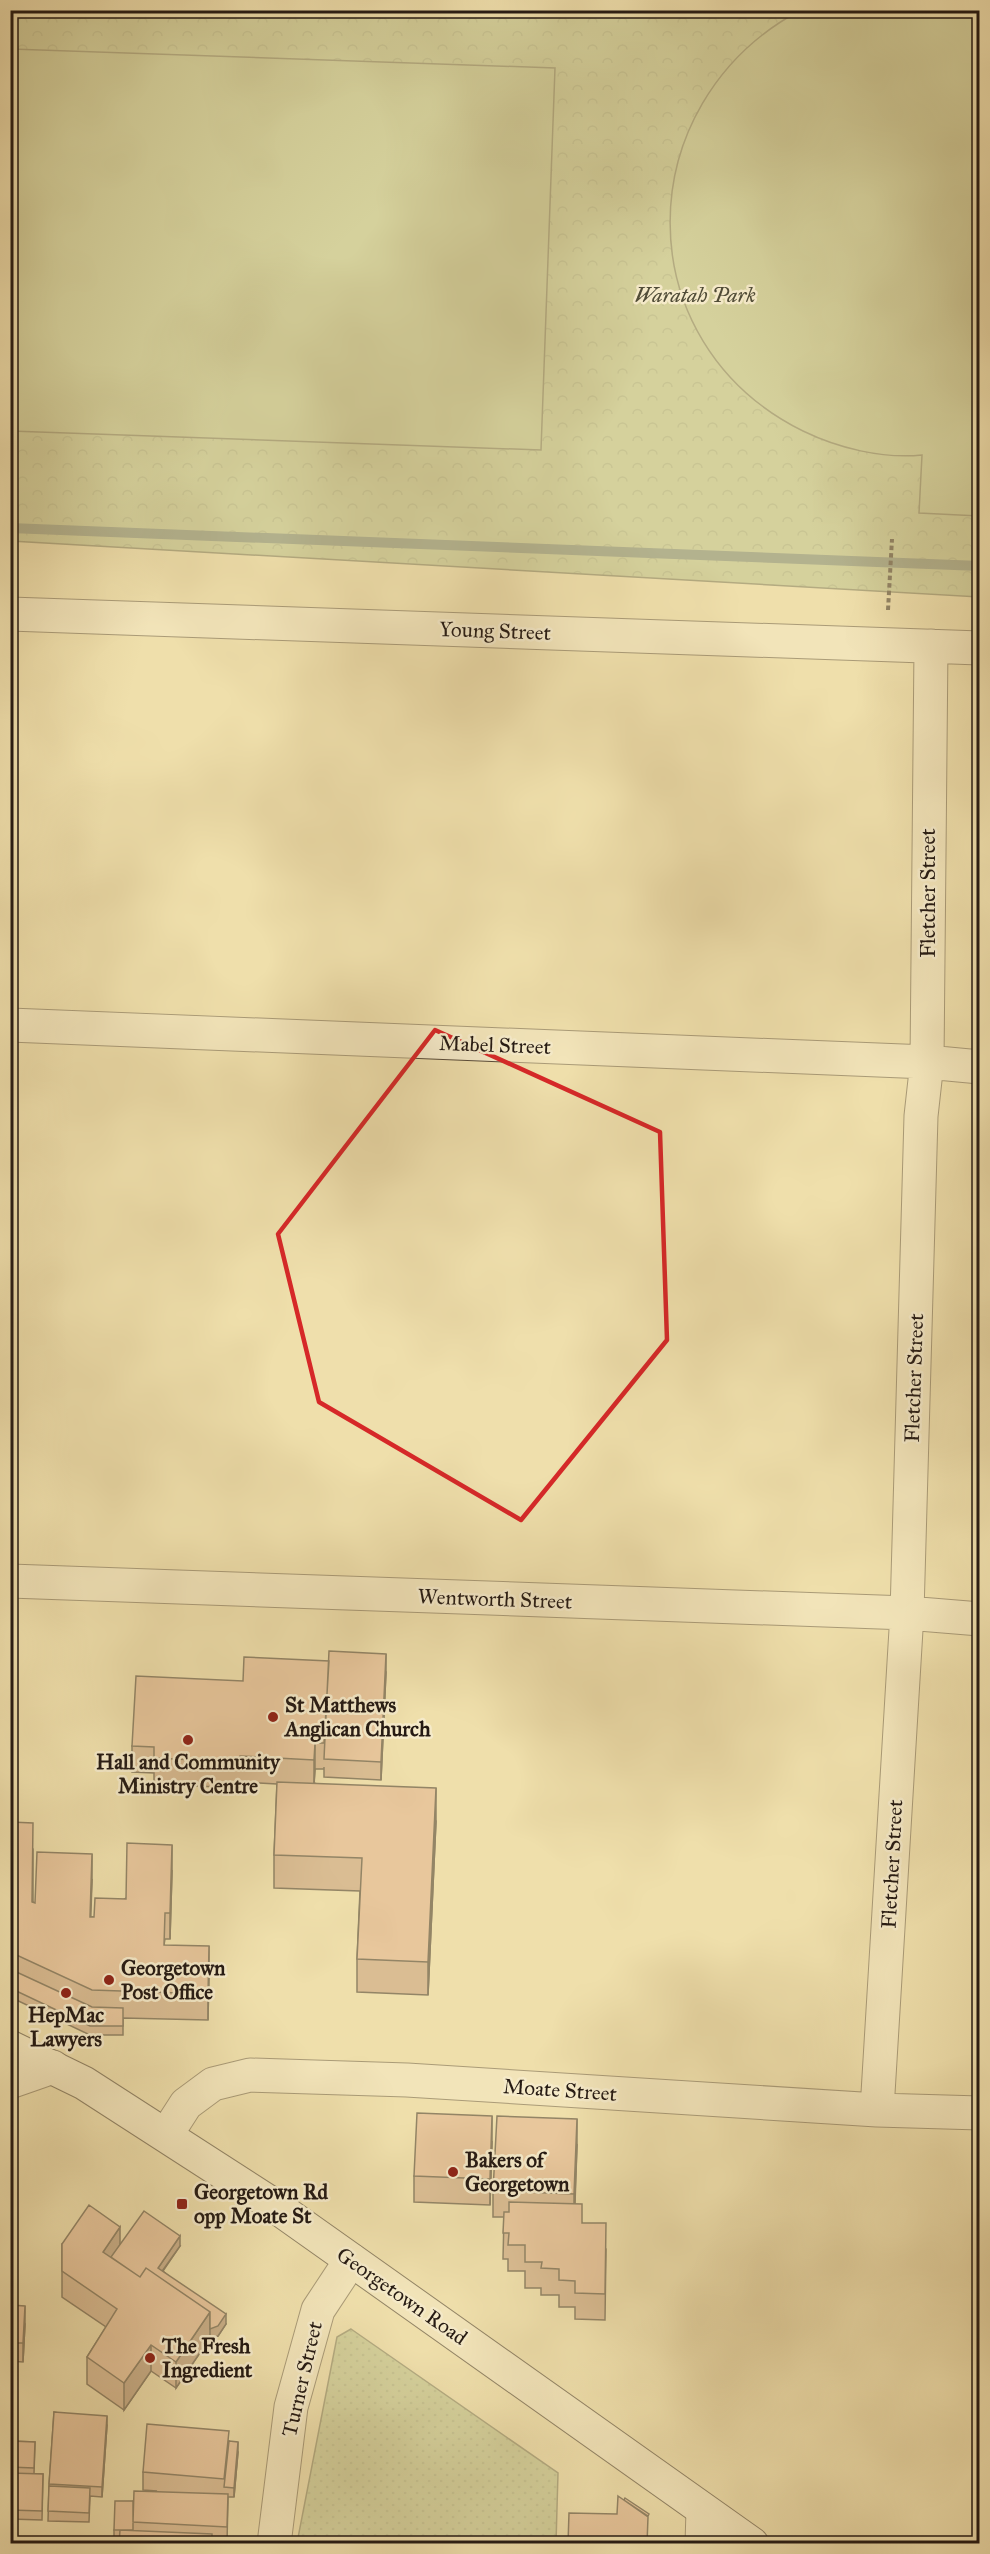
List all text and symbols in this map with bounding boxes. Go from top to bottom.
park label: Waratah Park [634,282,756,308]
street label: Young Street [439,616,552,646]
street label: Fletcher Street [915,828,941,958]
street label: Mabel Street [439,1030,552,1060]
street label: Fletcher Street [899,1312,929,1443]
street label: Wentworth Street [417,1583,573,1615]
place label: St Matthews Anglican Church [283,1692,431,1742]
marker: St Matthews Anglican Church [266,1710,280,1724]
marker: Hall and Community Ministry Centre [181,1733,195,1747]
place label: Hall and Community Ministry Centre [96,1749,281,1799]
street label: Fletcher Street [876,1798,908,1929]
place label: Georgetown Post Office [121,1955,226,2005]
marker: Georgetown Post Office [102,1973,116,1987]
marker: HepMac Lawyers [59,1986,73,2000]
place label: HepMac Lawyers [28,2002,104,2052]
street label: Moate Street [502,2073,618,2107]
place label: Bakers of Georgetown [465,2147,570,2197]
marker: Bakers of Georgetown [446,2165,460,2179]
place label: Georgetown Rd opp Moate St [194,2179,329,2229]
marker: Georgetown Rd opp Moate St [175,2197,189,2211]
street label: Georgetown Road [332,2241,473,2351]
street label: Turner Street [276,2318,328,2439]
place label: The Fresh Ingredient [161,2333,253,2383]
marker: The Fresh Ingredient [143,2351,157,2365]

